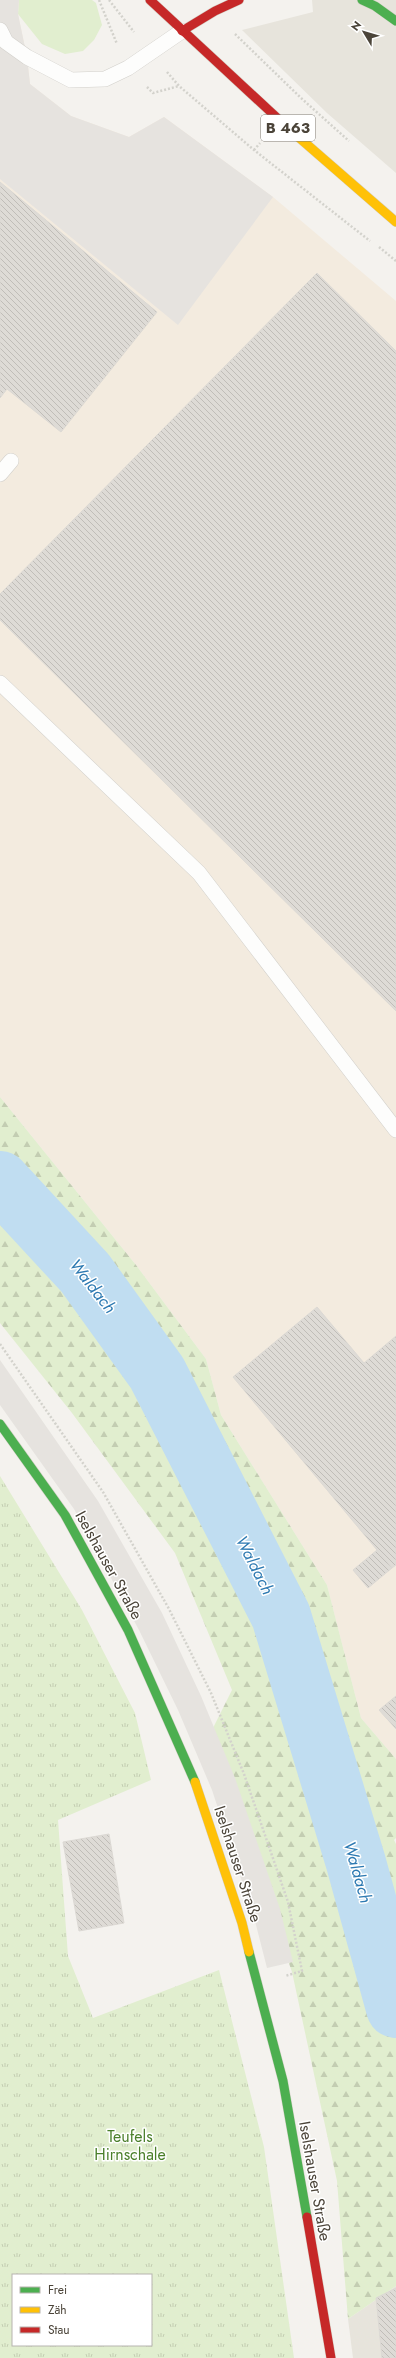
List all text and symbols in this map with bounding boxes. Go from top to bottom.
north arrow [344,12,384,52]
text: N [347,17,365,34]
road number: B 463 [261,115,315,141]
water label: Waldach [64,1254,122,1318]
street label: Iselshauser Straße [70,1506,148,1624]
water label: Waldach [230,1531,280,1599]
street label: Iselshauser Straße [208,1803,268,1925]
water label: Waldach [338,1838,378,1906]
street label: Iselshauser Straße [293,2119,337,2243]
park label: Teufels Hirnschale [94,2125,166,2166]
legend [12,2274,152,2346]
text: Frei [48,2281,67,2299]
text: Zäh [48,2301,67,2319]
text: Stau [48,2321,70,2339]

